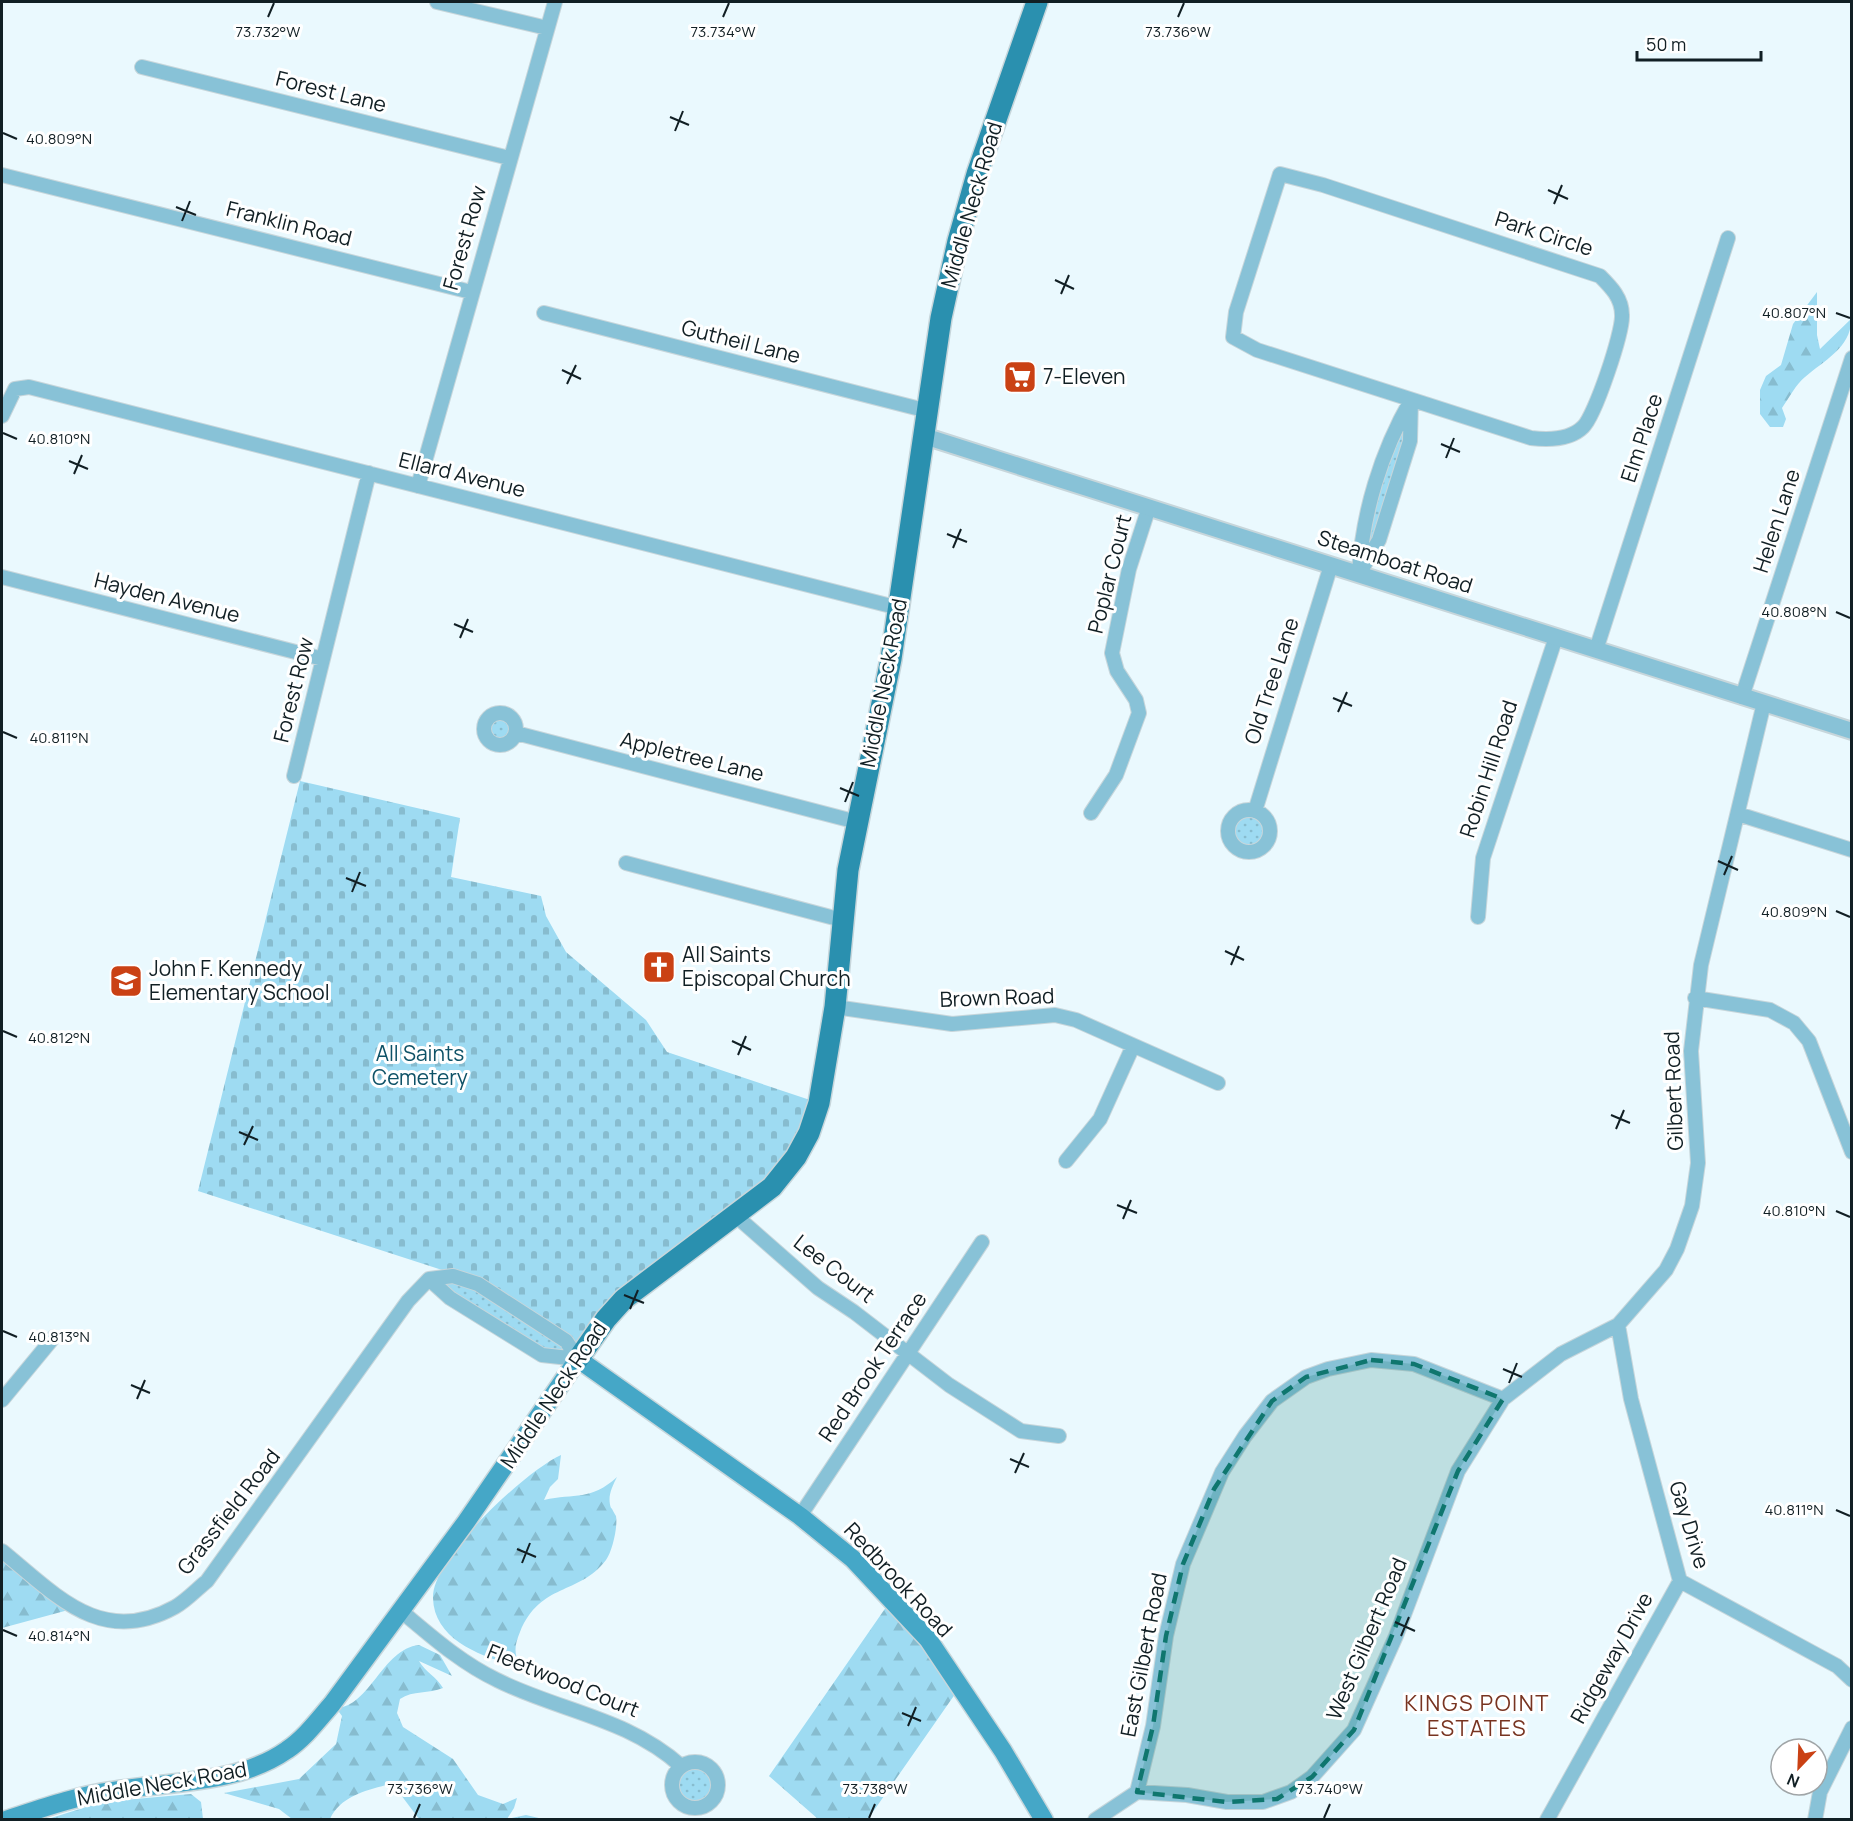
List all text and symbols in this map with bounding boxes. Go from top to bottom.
text: 73.732°W [236,21,300,42]
text: 73.734°W [690,21,756,42]
text: 73.736°W [1145,21,1211,42]
scale bar [1637,24,1762,62]
text: 50 m [1646,32,1686,56]
street label: Forest Lane [273,64,389,118]
street label: Middle Neck Road [934,118,1008,291]
text: 40.809°N [26,128,92,149]
street label: Forest Row [436,182,492,293]
street label: Franklin Road [223,194,355,252]
street label: Park Circle [1492,204,1597,262]
text: 40.807°N [1762,302,1826,323]
street label: Gutheil Lane [679,313,804,369]
supermarket icon: 7-Eleven [1002,359,1038,395]
place label: 7-Eleven [1043,362,1126,390]
street label: Elm Place [1614,390,1669,486]
text: 40.810°N [28,428,90,449]
street label: Ellard Avenue [396,445,528,503]
street label: Helen Lane [1746,465,1806,576]
street label: Poplar Court [1081,511,1137,636]
street label: Steamboat Road [1314,523,1476,599]
street label: Hayden Avenue [92,565,243,629]
street label: Middle Neck Road [853,596,913,770]
text: 40.808°N [1761,601,1827,622]
street label: Old Tree Lane [1237,614,1305,747]
street label: Forest Row [266,634,320,745]
street label: Robin Hill Road [1453,696,1523,841]
street label: Appletree Lane [618,725,767,787]
text: 40.811°N [29,727,89,748]
text: 40.809°N [1761,901,1827,922]
place label: All Saints Episcopal Church [682,940,851,992]
church icon: All Saints Episcopal Church [641,949,677,985]
place label: John F. Kennedy Elementary School [149,954,330,1006]
school or university icon: John F. Kennedy Elementary School [108,963,144,999]
street label: Brown Road [939,981,1055,1013]
text: 40.812°N [28,1027,90,1048]
street label: Gilbert Road [1657,1031,1689,1151]
park label: All Saints Cemetery [372,1039,468,1091]
text: 40.810°N [1763,1200,1825,1221]
street label: Lee Court [788,1228,881,1309]
street label: Red Brook Terrace [812,1286,933,1447]
street label: Middle Neck Road [494,1316,613,1473]
text: 40.813°N [28,1326,90,1347]
street label: Grassfield Road [170,1443,286,1580]
street label: Gay Drive [1663,1477,1717,1572]
text: 40.811°N [1764,1499,1824,1520]
street label: Redbrook Road [838,1516,959,1643]
street label: West Gilbert Road [1319,1553,1413,1724]
street label: East Gilbert Road [1113,1570,1173,1739]
street label: Ridgeway Drive [1564,1587,1659,1728]
text: 40.814°N [28,1625,90,1646]
street label: Fleetwood Court [483,1637,644,1723]
district label: KINGS POINT ESTATES [1404,1688,1550,1743]
north arrow [1769,1737,1829,1797]
street label: Middle Neck Road [75,1754,249,1812]
text: N [1784,1768,1803,1793]
text: 73.736°W [387,1778,453,1799]
text: 73.738°W [843,1778,907,1799]
text: 73.740°W [1297,1778,1363,1799]

